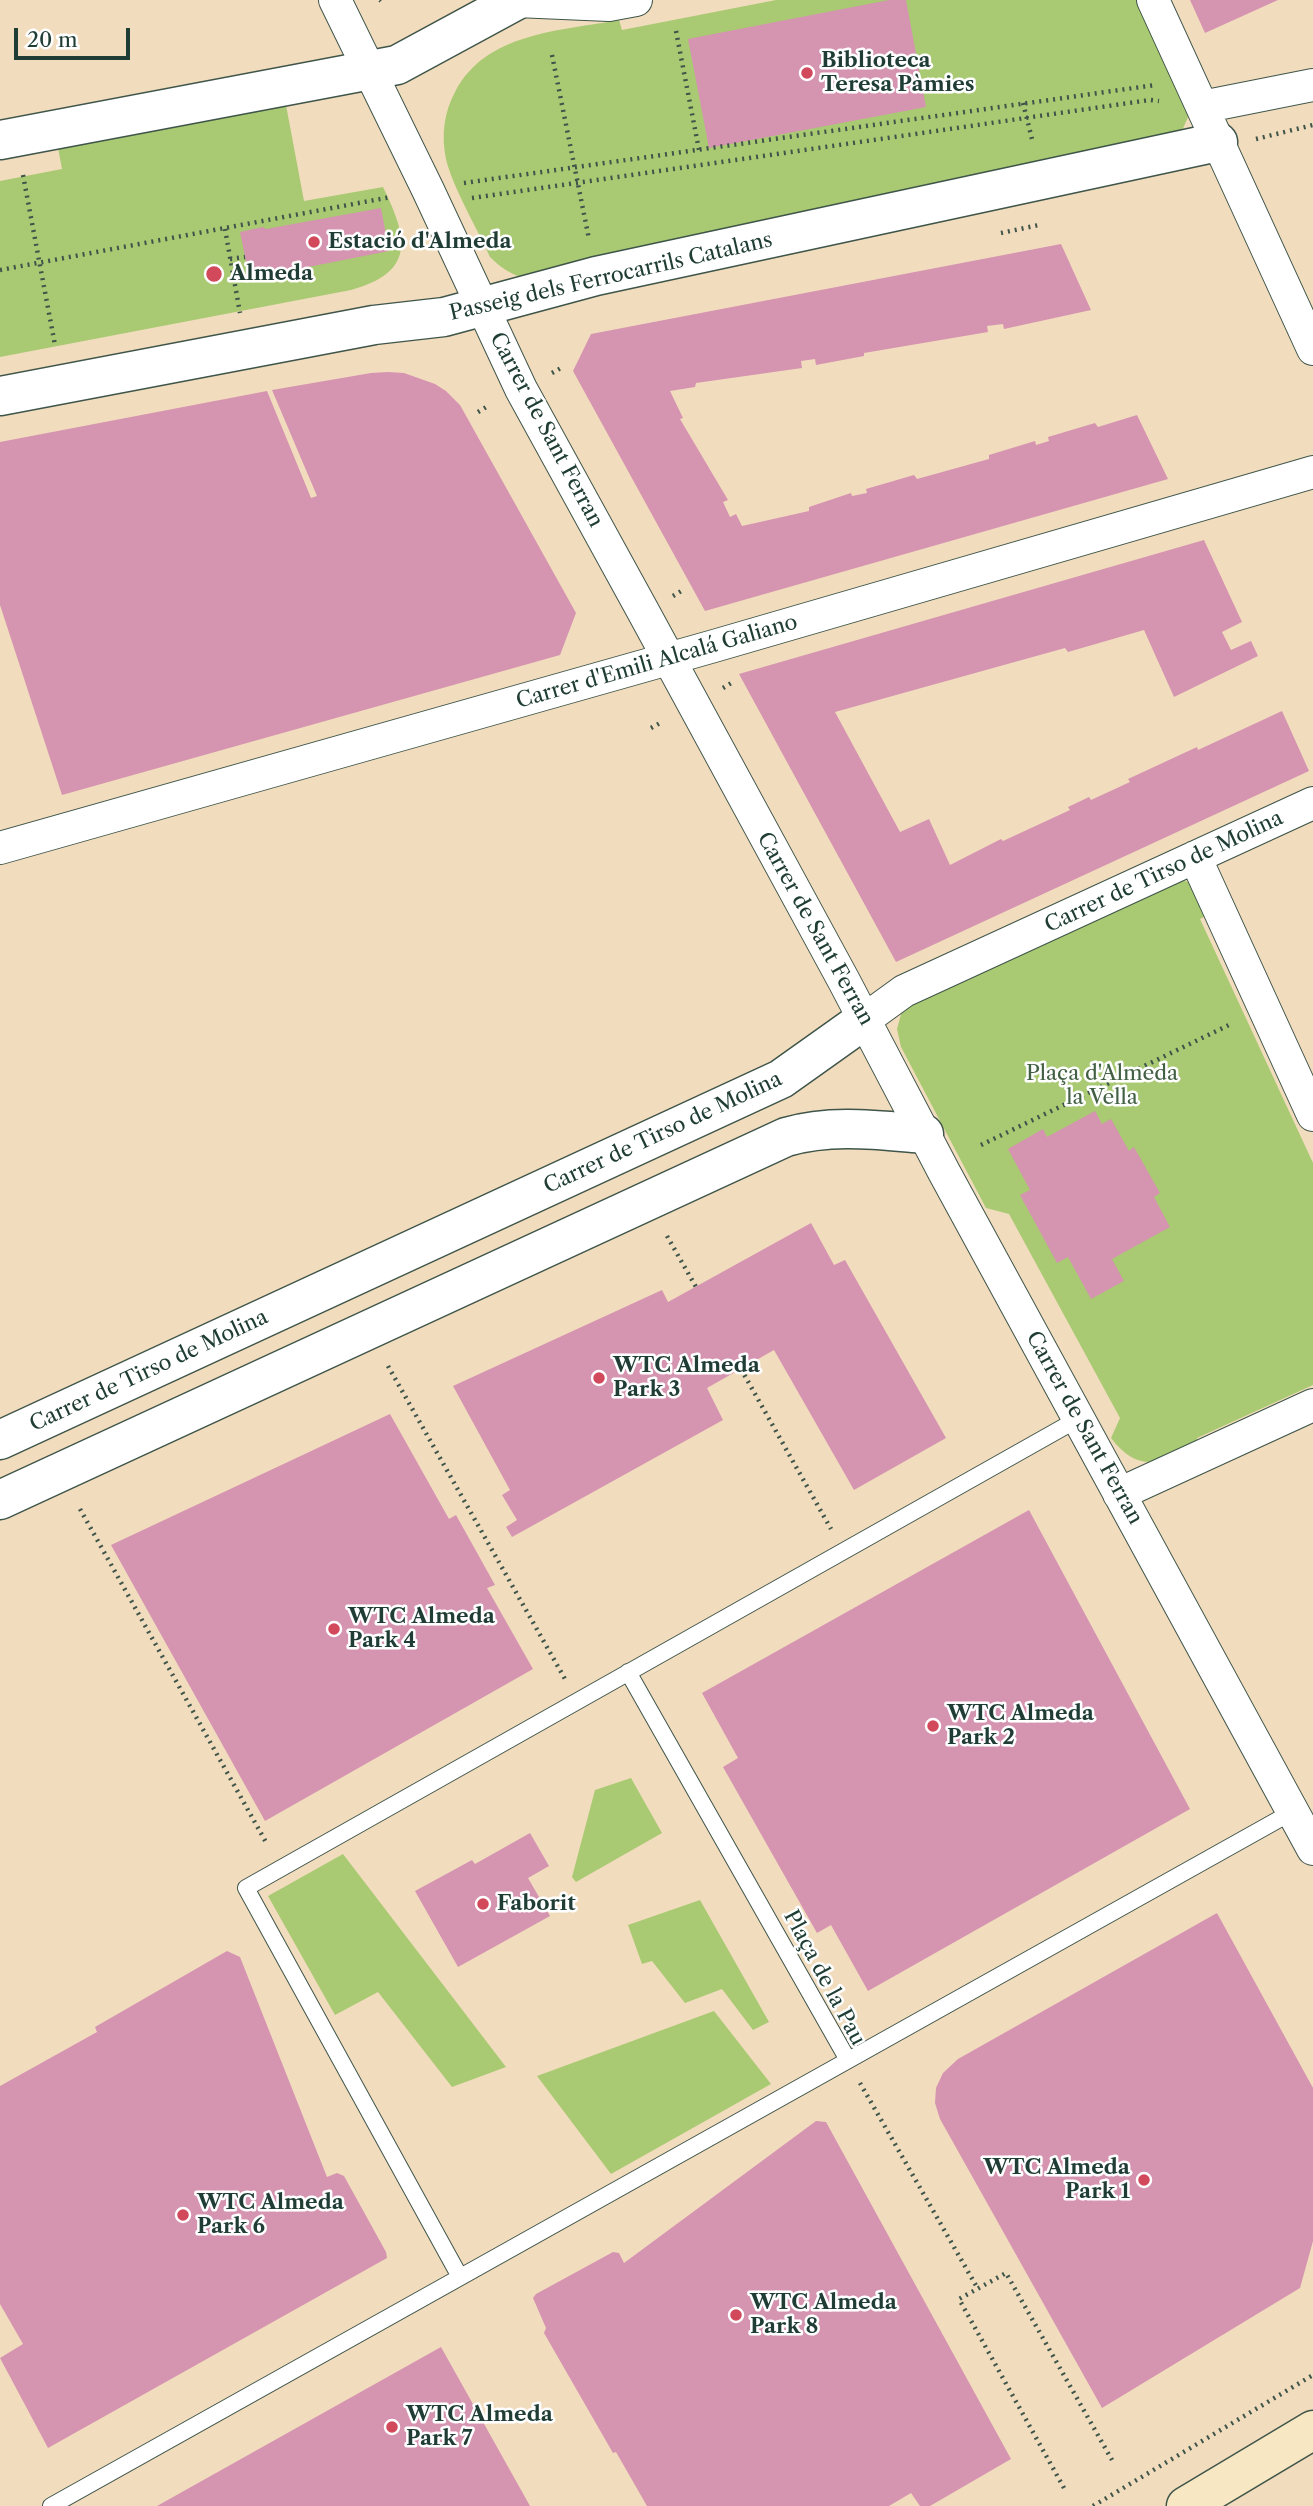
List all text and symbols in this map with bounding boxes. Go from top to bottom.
scale bar [18,14,133,58]
text: 20 m [27,27,78,52]
place label: Biblioteca Teresa Pàmies [821,48,974,98]
marker: Biblioteca Teresa Pàmies [799,65,815,81]
street label: Passeig dels Ferrocarrils Catalans [447,228,775,326]
place label: Estació d'Almeda [328,229,512,255]
marker: Estació d'Almeda [306,234,322,250]
place label: Almeda [230,261,313,287]
marker: Almeda [204,264,224,284]
street label: Carrer de Sant Ferran [484,328,608,532]
street label: Carrer d'Emili Alcalá Galiano [513,610,801,714]
street label: Carrer de Tirso de Molina [1041,806,1287,938]
street label: Carrer de Sant Ferran [751,828,879,1030]
park label: Plaça d'Almeda la Vella [1026,1061,1178,1111]
street label: Carrer de Tirso de Molina [540,1067,786,1199]
street label: Carrer de Tirso de Molina [26,1305,272,1437]
street label: Carrer de Sant Ferran [1020,1327,1148,1529]
place label: WTC Almeda Park 3 [613,1353,760,1403]
marker: WTC Almeda Park 3 [591,1370,607,1386]
place label: WTC Almeda Park 4 [348,1604,495,1654]
marker: WTC Almeda Park 4 [326,1621,342,1637]
place label: WTC Almeda Park 2 [947,1701,1094,1751]
marker: WTC Almeda Park 2 [925,1718,941,1734]
place label: Faborit [497,1891,576,1917]
marker: Faborit [475,1896,491,1912]
street label: Plaça de la Pau [778,1906,870,2050]
place label: WTC Almeda Park 1 [983,2155,1130,2205]
marker: WTC Almeda Park 1 [1136,2172,1152,2188]
place label: WTC Almeda Park 6 [197,2190,344,2240]
marker: WTC Almeda Park 6 [175,2207,191,2223]
place label: WTC Almeda Park 8 [750,2290,897,2340]
marker: WTC Almeda Park 8 [728,2307,744,2323]
place label: WTC Almeda Park 7 [406,2402,553,2452]
marker: WTC Almeda Park 7 [384,2419,400,2435]

